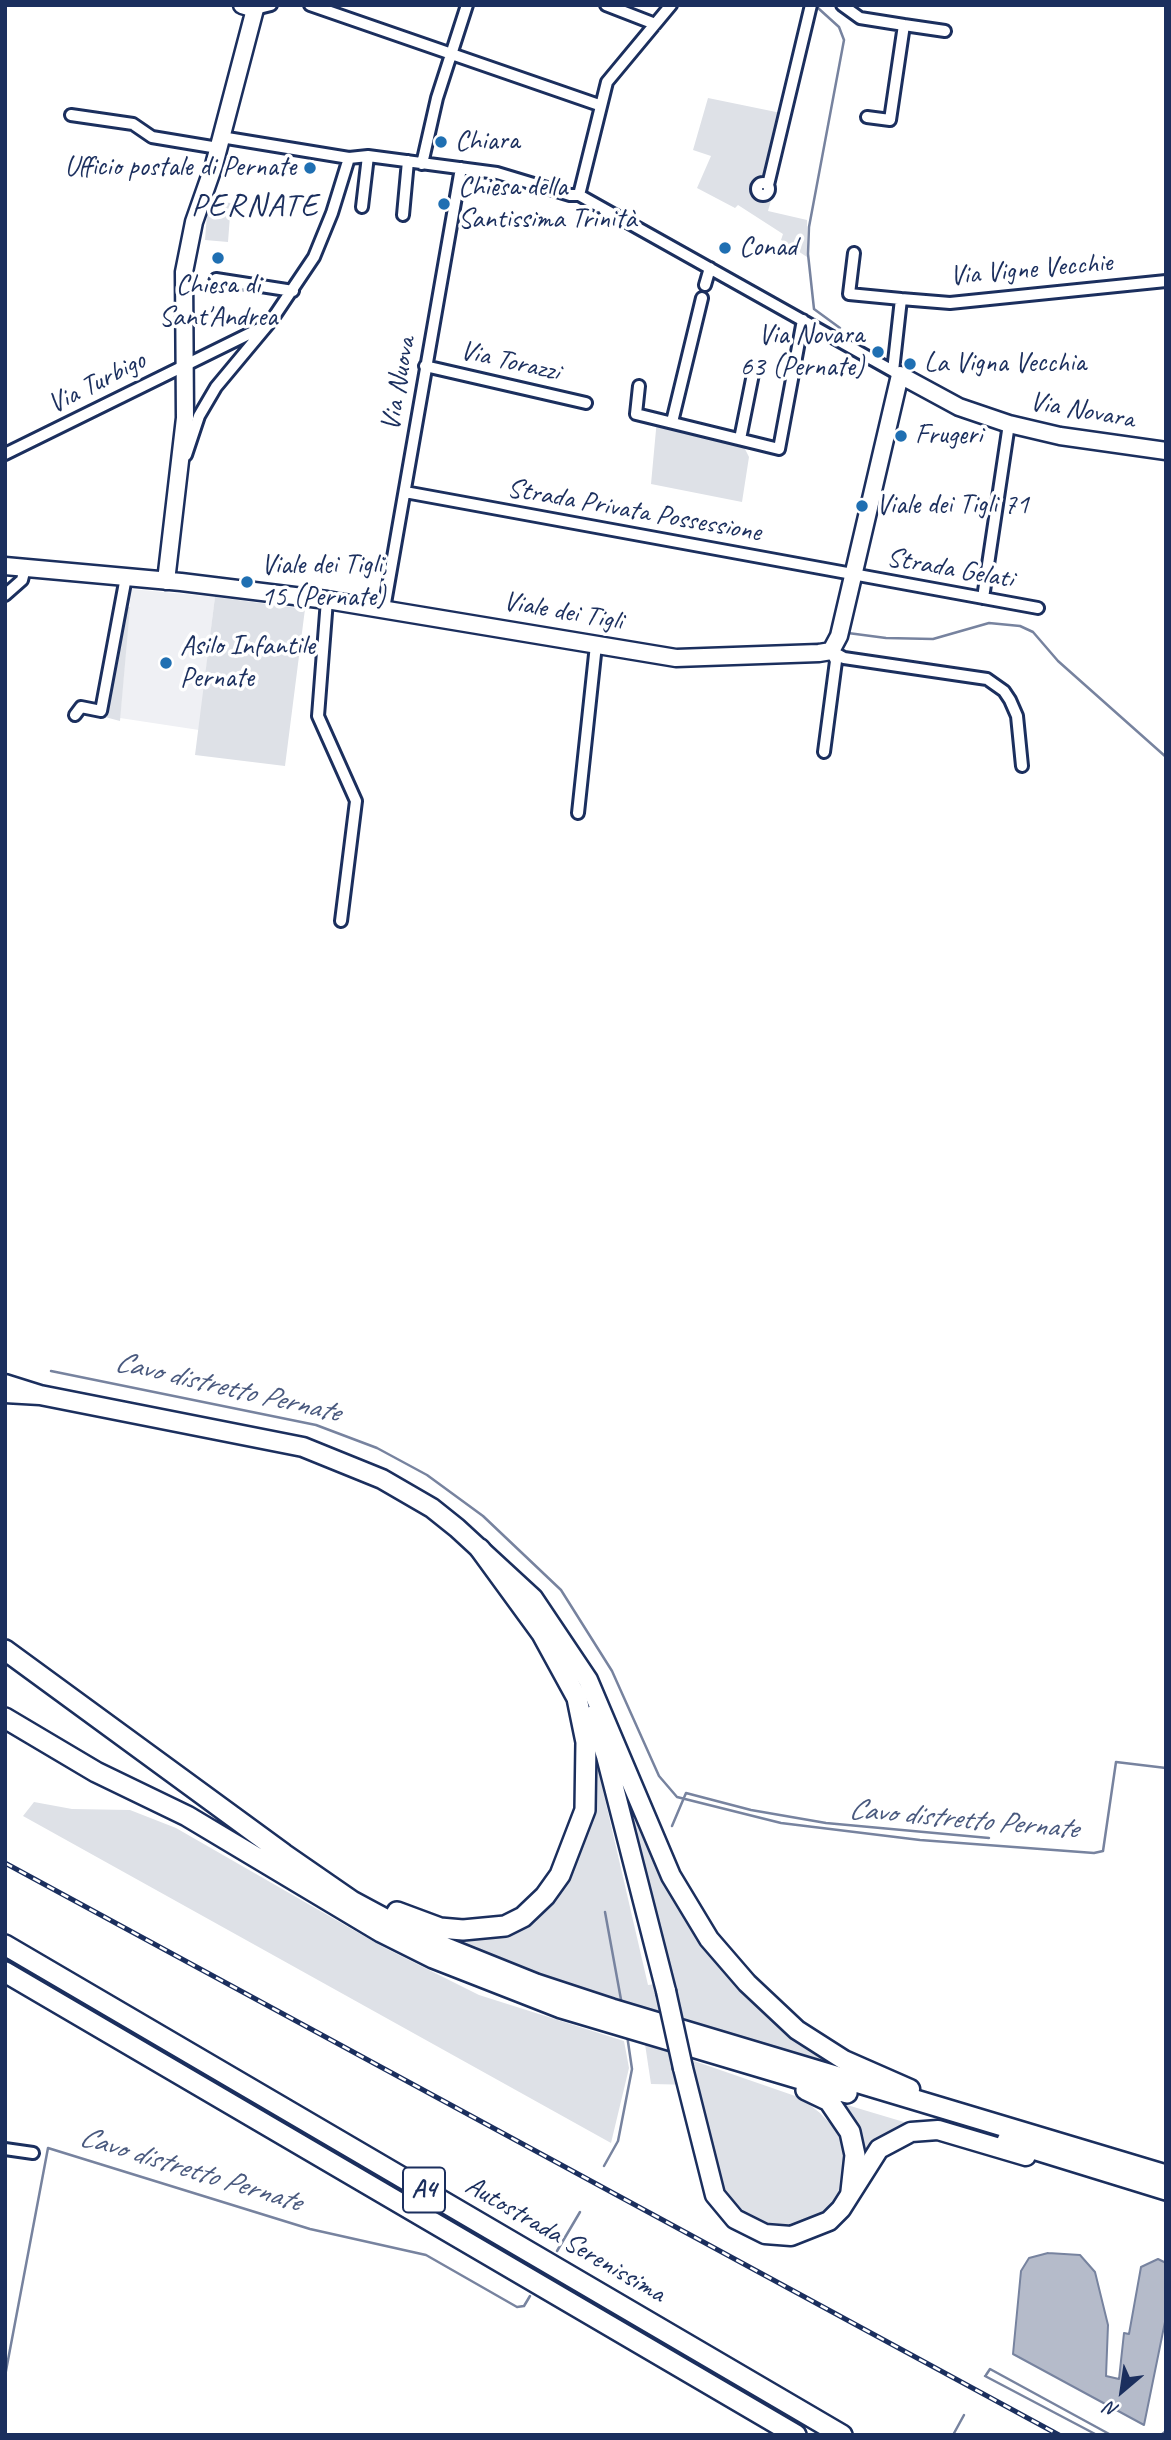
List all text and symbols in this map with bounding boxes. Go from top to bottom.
place label: Chiara [455,125,519,159]
marker: Chiara [433,134,449,150]
place label: Ufficio postale di Pernate [64,151,296,185]
marker: Ufficio postale di Pernate [302,160,318,176]
place label: Chiesa della Santissima Trinità [458,171,637,237]
district label: PERNATE [193,188,317,226]
marker: Chiesa della Santissima Trinità [436,196,452,212]
place label: Conad [739,231,797,265]
marker: Conad [717,240,733,256]
street label: Via Vigne Vecchie [948,246,1114,294]
marker: Chiesa di Sant'Andrea [210,250,226,266]
place label: Chiesa di Sant'Andrea [159,269,277,335]
place label: Via Novara 63 (Pernate) [740,319,864,385]
street label: Via Nuova [374,334,424,434]
street label: Via Torazzi [457,334,563,390]
street label: Via Turbigo [43,344,151,422]
marker: Via Novara 63 (Pernate) [870,344,886,360]
place label: La Vigna Vecchia [924,347,1086,381]
marker: La Vigna Vecchia [902,356,918,372]
street label: Via Novara [1027,385,1137,437]
place label: Frugeri [915,419,982,453]
marker: Frugeri [893,428,909,444]
street label: Strada Privata Possessione [504,472,764,550]
place label: Viale dei Tigli 71 [876,489,1029,523]
marker: Viale dei Tigli 71 [854,498,870,514]
street label: Strada Gelati [884,541,1016,597]
place label: Viale dei Tigli, 15 (Pernate) [261,549,387,615]
marker: Viale dei Tigli, 15 (Pernate) [239,574,255,590]
street label: Viale dei Tigli [501,585,625,639]
place label: Asilo Infantile Pernate [180,630,315,696]
marker: Asilo Infantile Pernate [158,655,174,671]
water label: Cavo distretto Pernate [111,1345,343,1431]
water label: Cavo distretto Pernate [847,1792,1079,1848]
water label: Cavo distretto Pernate [75,2119,305,2221]
road number: A4 [403,2168,445,2212]
street label: Autostrada Serenissima [459,2169,671,2311]
north arrow [1087,2356,1157,2426]
text: N [1101,2396,1123,2423]

